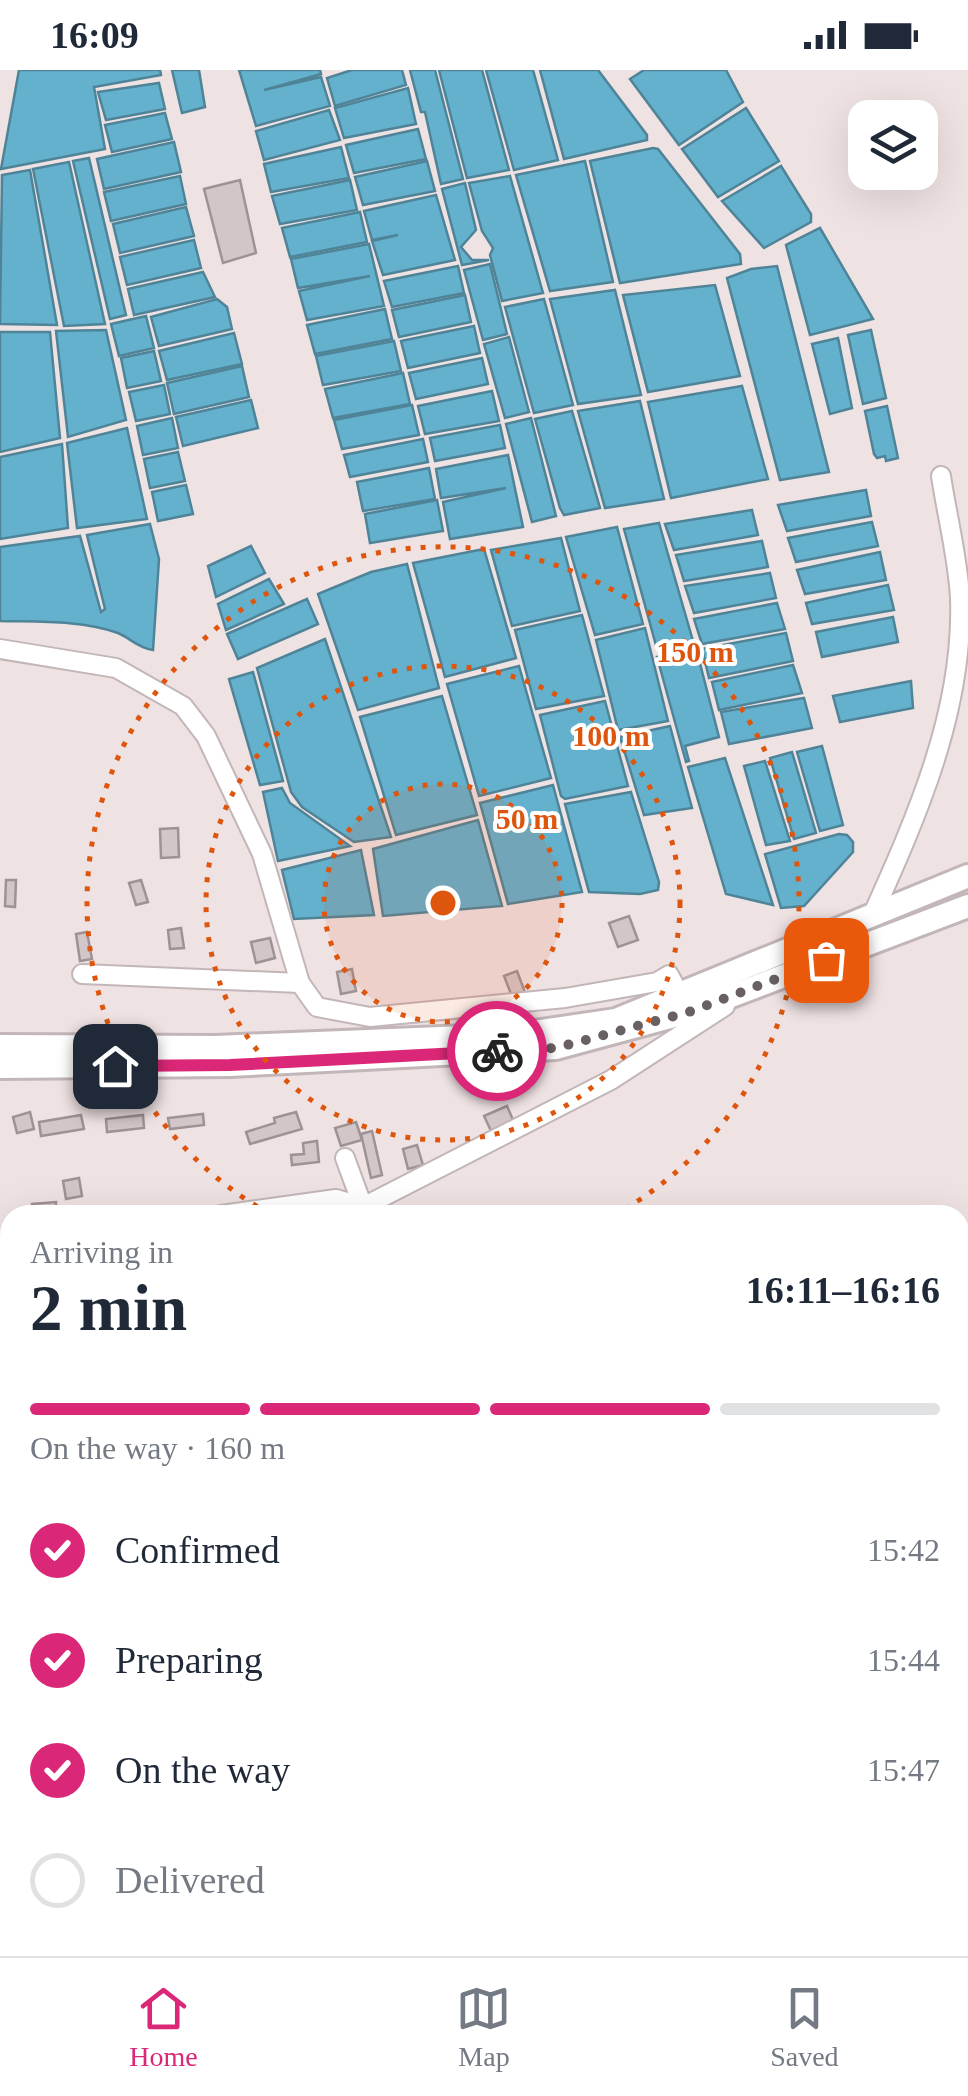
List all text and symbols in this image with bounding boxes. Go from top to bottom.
text: 16:09 [50,14,139,56]
map controls [848,100,938,190]
button: layers [848,100,938,190]
text: 150 m [656,635,734,668]
text: 100 m [572,719,650,752]
text: 50 m [496,802,558,835]
centre of rings [425,885,461,921]
pin [784,918,869,1003]
icon: bag [799,933,854,988]
courier [447,1001,547,1101]
pin [73,1024,158,1109]
icon: bike [470,1024,525,1079]
icon: home [88,1039,143,1094]
text: Arriving in [30,1234,173,1270]
text: 16:11–16:16 [746,1269,940,1311]
text: 2 min [30,1272,187,1344]
text: On the way · 160 m [30,1430,285,1466]
icon: check [30,1523,85,1578]
text: Confirmed [115,1529,280,1571]
text: 15:42 [867,1532,940,1568]
icon: check [30,1633,85,1688]
text: Preparing [115,1639,263,1681]
text: 15:44 [867,1642,940,1678]
icon: check [30,1743,85,1798]
text: On the way [115,1749,290,1791]
text: 15:47 [867,1752,940,1788]
text: Delivered [115,1859,265,1901]
tab: Home [129,1981,198,2073]
tab: Map [456,1981,511,2073]
tab: Saved [770,1981,839,2073]

